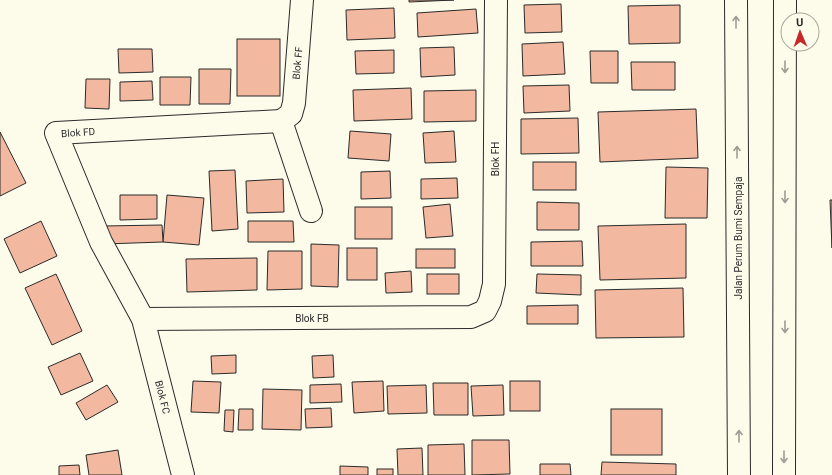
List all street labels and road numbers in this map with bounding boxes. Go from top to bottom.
street label: Blok FF [291,46,304,80]
street label: Blok FD [61,126,95,139]
street label: Blok FH [490,142,501,176]
street label: Jalan Perum Bumi Sempaja [733,177,744,299]
street label: Blok FB [295,313,329,324]
street label: Blok FC [153,379,172,415]

